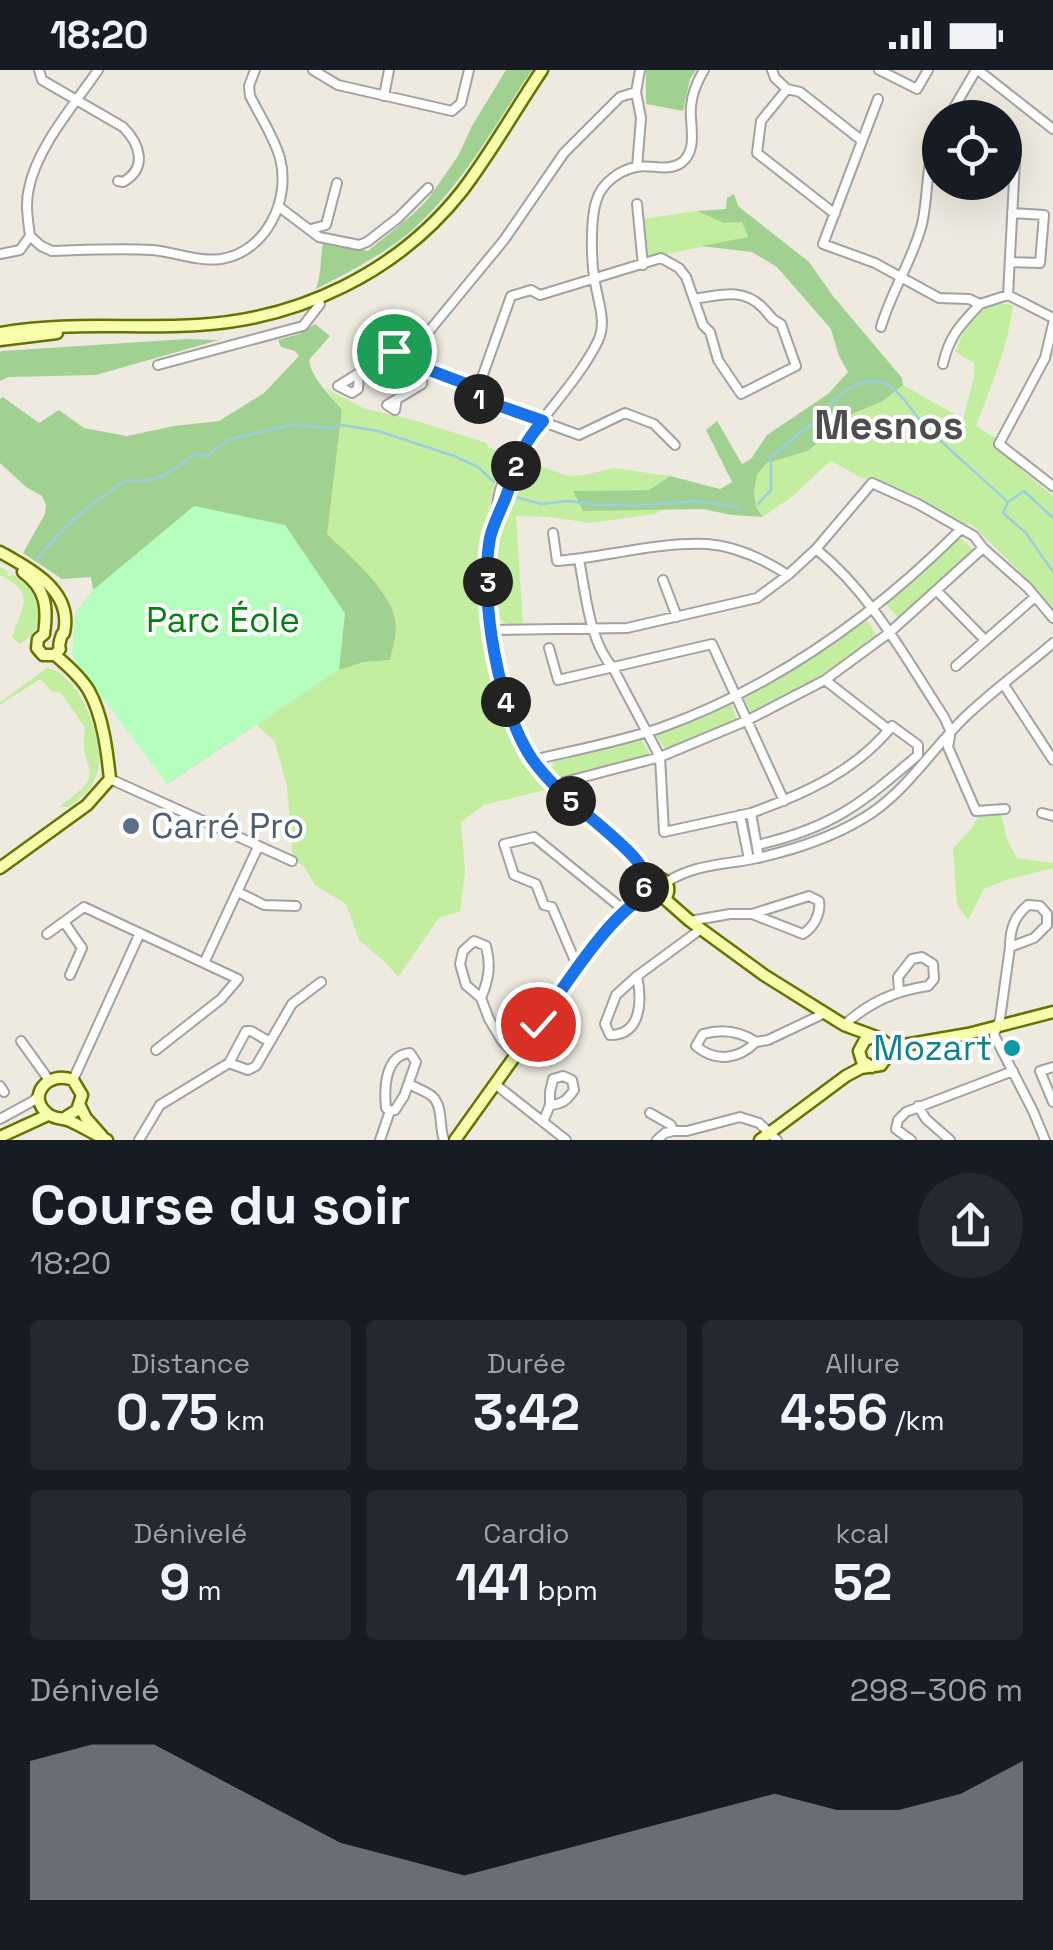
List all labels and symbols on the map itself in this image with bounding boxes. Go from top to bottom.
pin [352,309,437,394]
pin: 1 [454,374,504,424]
district label: Mesnos [814,400,964,451]
pin: 2 [491,441,541,491]
pin: 3 [463,557,513,607]
park label: Parc Éole [146,598,300,642]
pin: 4 [481,677,531,727]
pin: 5 [546,776,596,826]
place label: Carré Pro [151,804,304,848]
marker: Carré Pro [120,815,142,837]
pin: 6 [619,862,669,912]
pin [496,982,581,1067]
place label: Mozart [873,1026,992,1070]
marker: Mozart [1001,1037,1023,1059]

